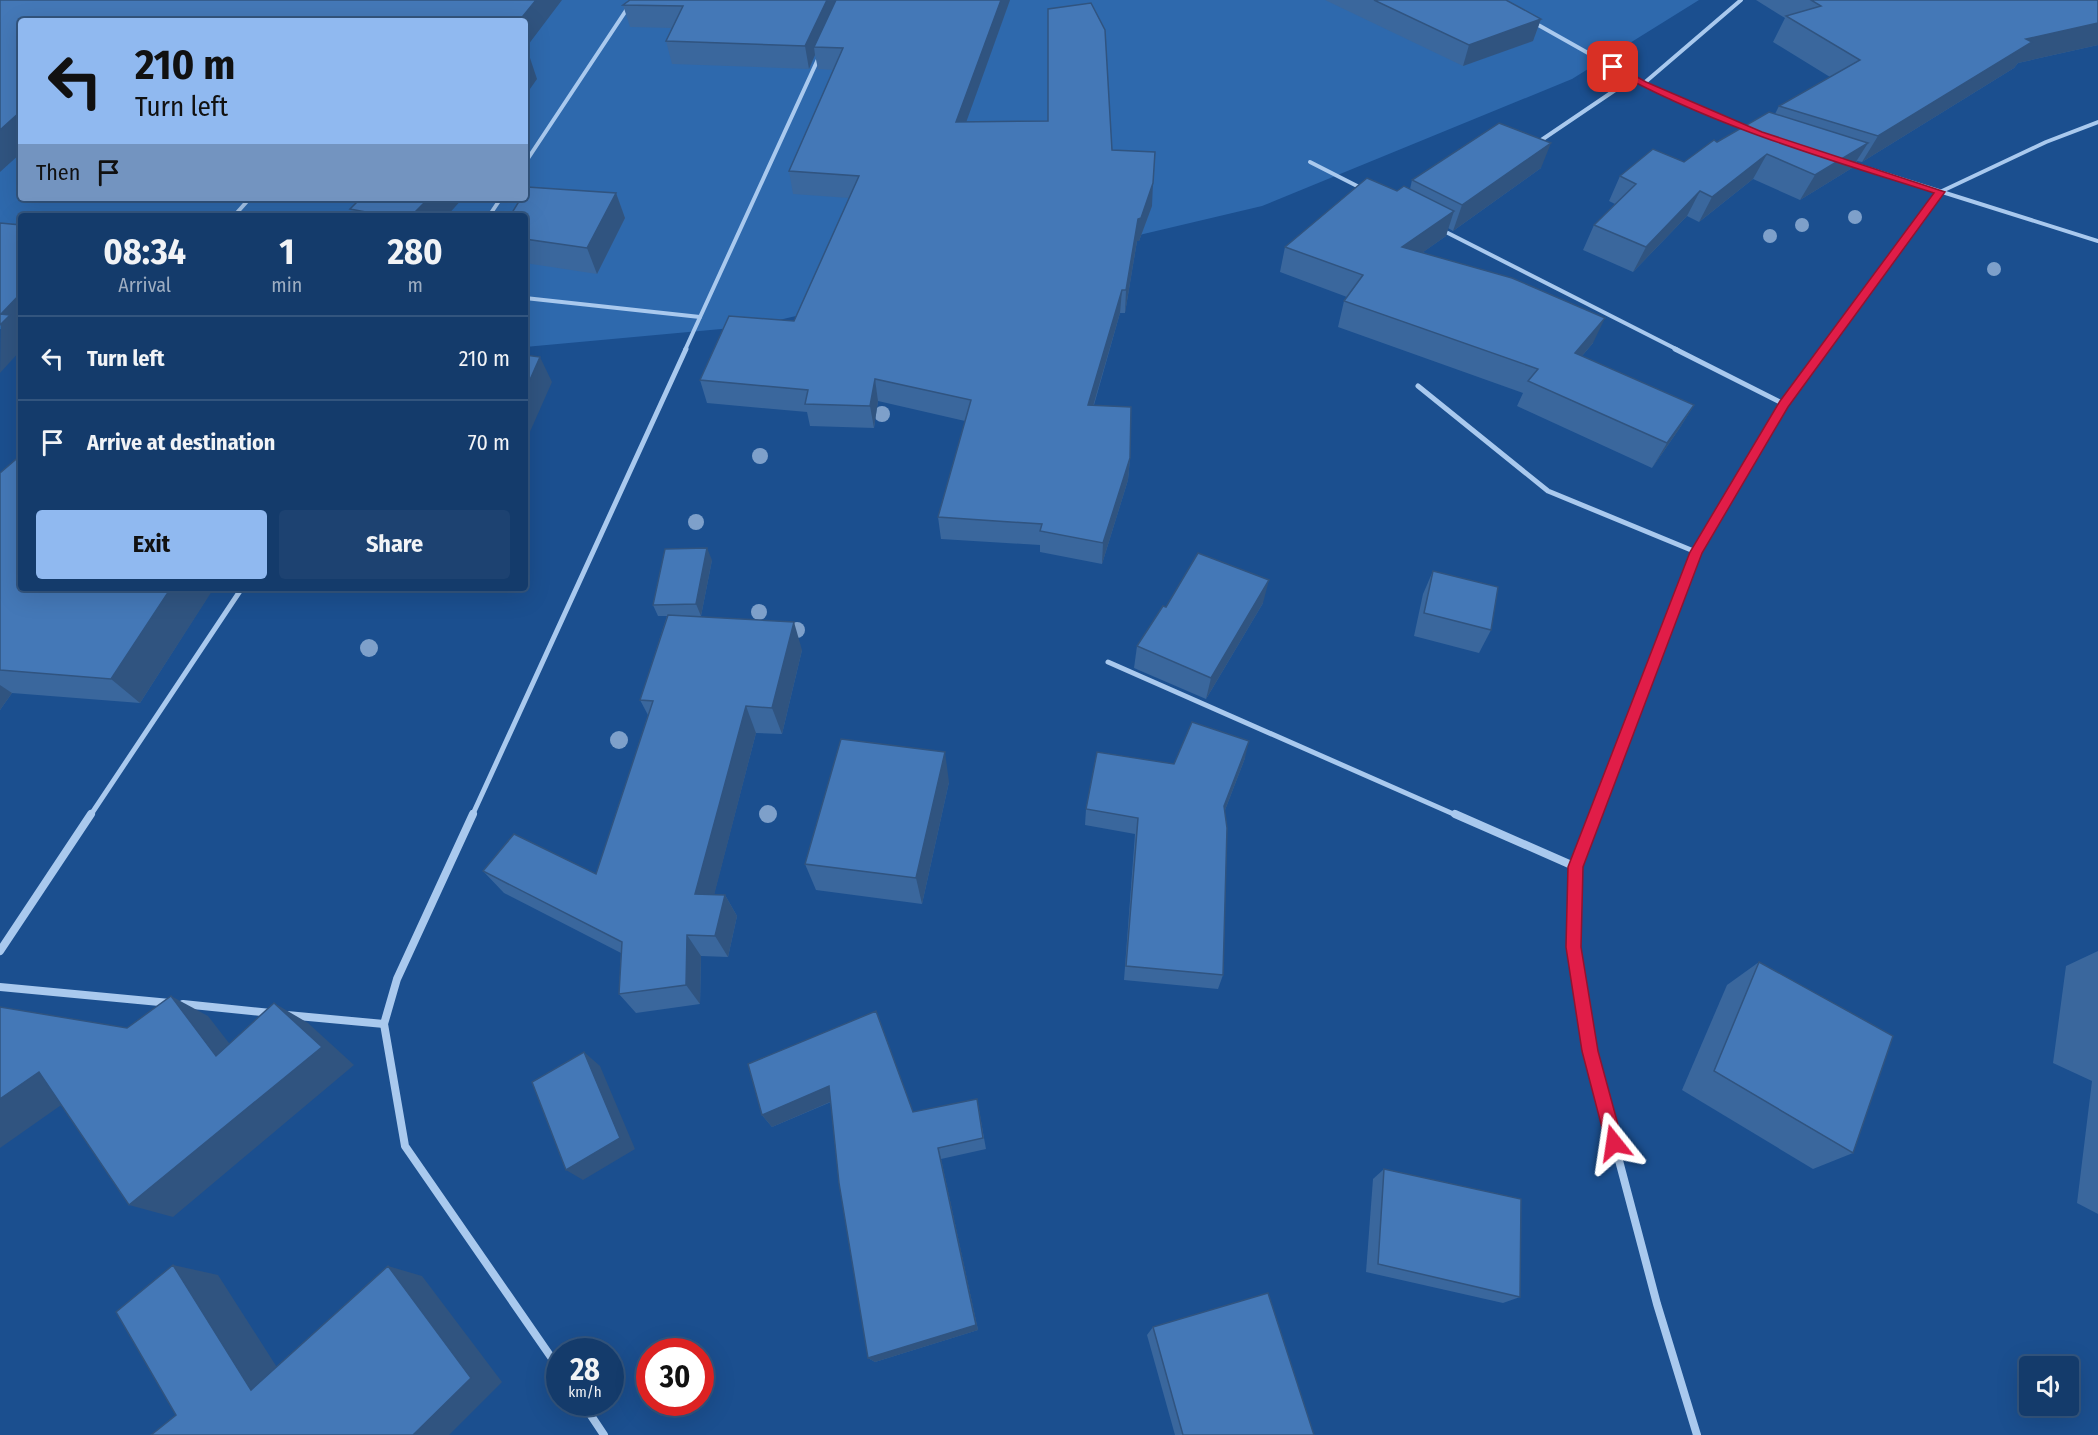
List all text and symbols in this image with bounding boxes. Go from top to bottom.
text: 210 m [135,40,235,90]
pin [1587,41,1638,92]
icon: left [36,42,114,120]
icon: arrive [1596,50,1629,83]
text: Turn left [135,91,228,123]
icon: arrive [92,156,125,189]
text: Then [36,159,80,186]
text: 08:34 [103,230,186,274]
text: 1 [279,230,294,274]
text: 280 [387,230,443,274]
text: Arrival [118,273,171,297]
text: min [271,273,302,297]
text: m [407,273,423,297]
icon: left [36,342,69,375]
text: Turn left [87,345,165,372]
text: 210 m [459,345,510,372]
icon: arrive [36,426,69,459]
text: Arrive at destination [87,429,275,456]
text: 70 m [468,429,510,456]
button: Exit [36,510,267,579]
button: Share [279,510,510,579]
position arrow [1582,1111,1646,1175]
speed limit sign: 30 [636,1338,714,1416]
text: 28 [570,1352,600,1388]
map controls [2019,1356,2079,1416]
button: sound [2019,1356,2079,1416]
text: km/h [568,1383,602,1401]

